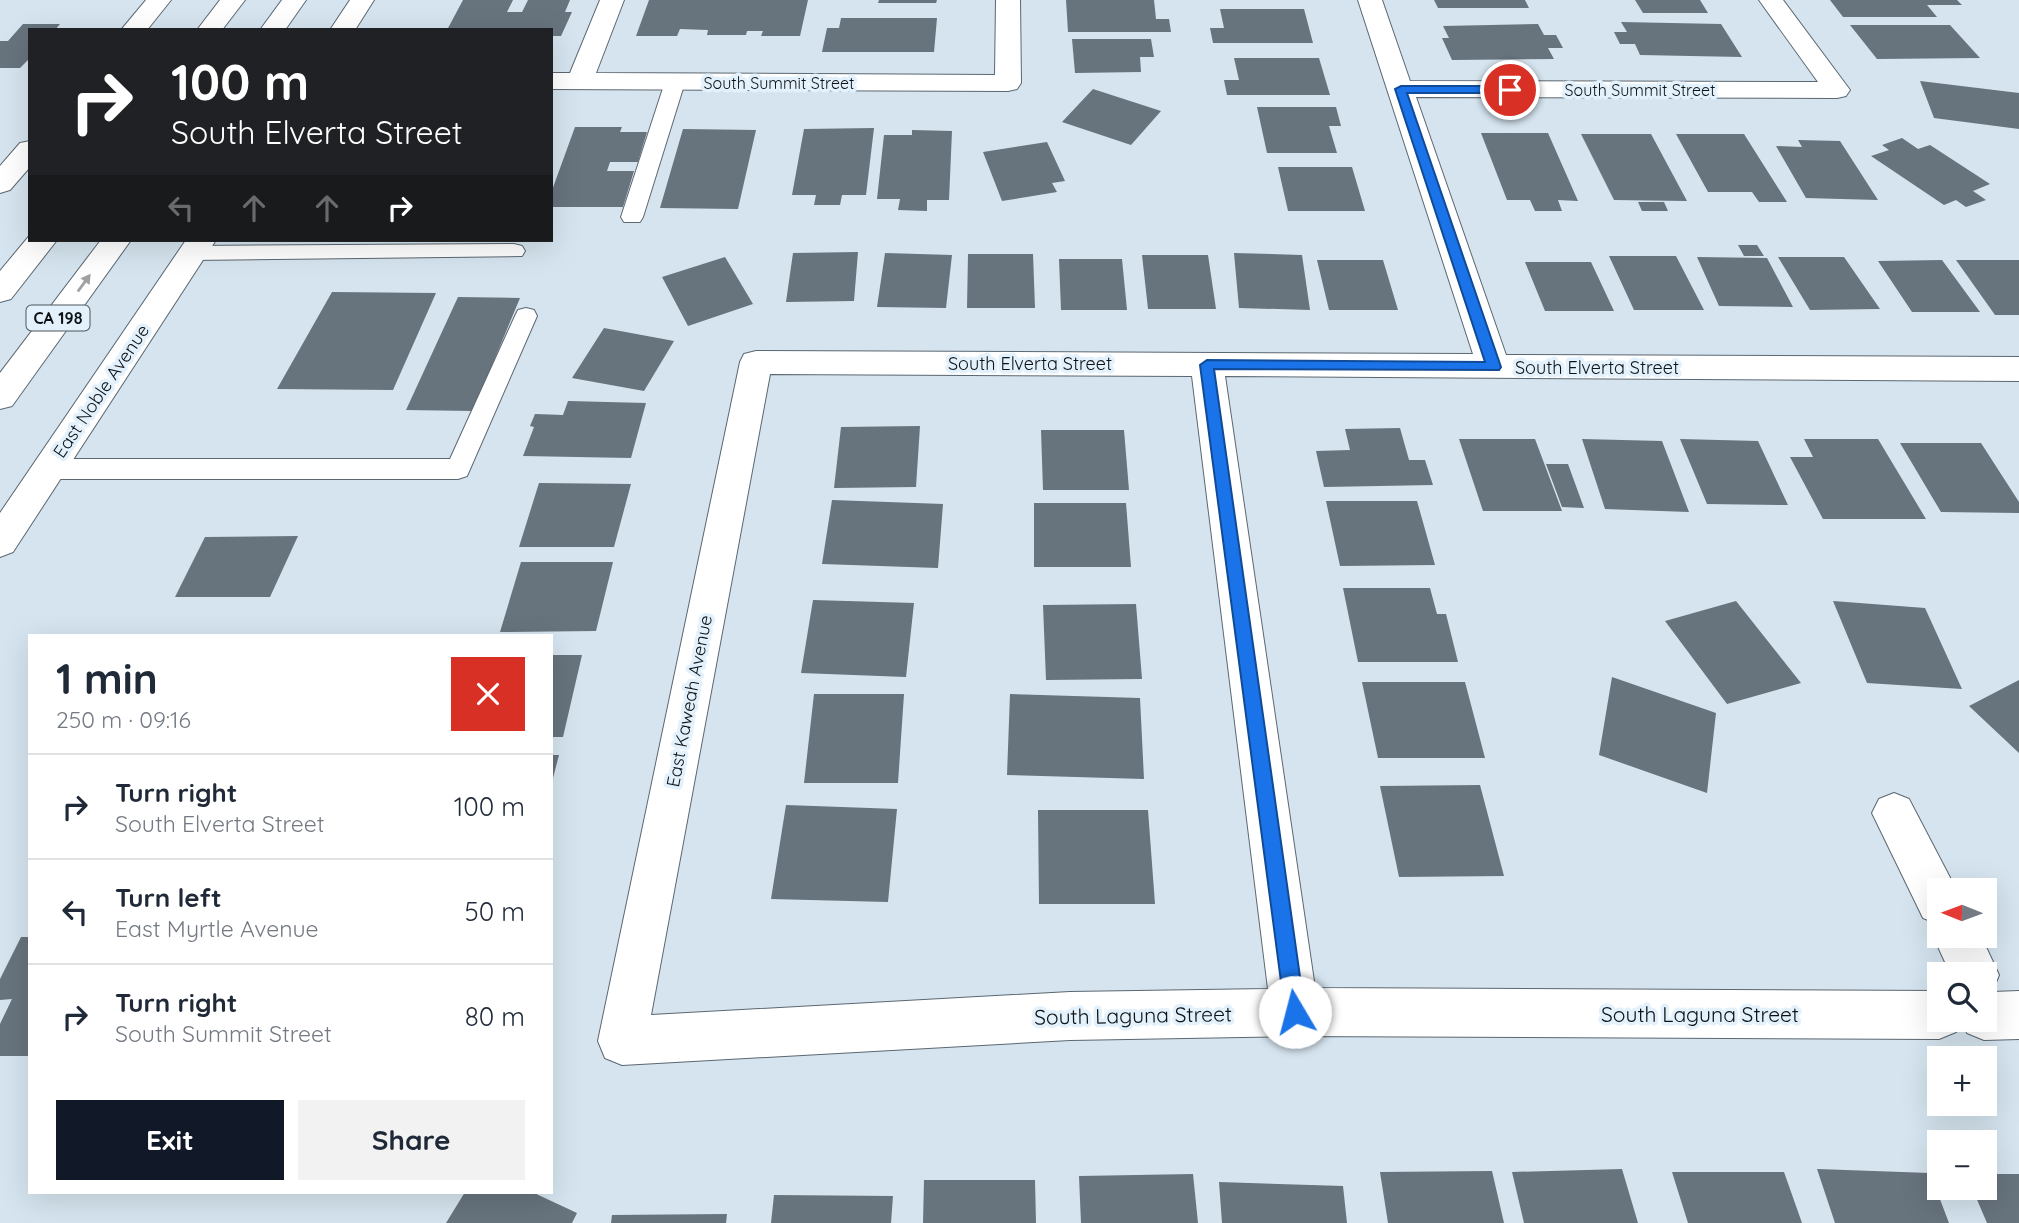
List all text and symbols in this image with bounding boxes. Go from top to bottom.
text: 100 m [171,51,309,112]
icon: right [56,56,147,147]
pin [1480,60,1540,120]
icon: arrive [1491,71,1529,109]
street label: South Summit Street [704,73,854,93]
street label: South Summit Street [1565,80,1715,100]
text: South Elverta Street [171,112,463,152]
icon: left [162,189,200,227]
icon: ahead [235,189,273,227]
icon: ahead [308,189,346,227]
icon: right [381,189,419,227]
one-way arrow [77,274,91,292]
road number: CA 198 [27,306,90,330]
street label: East Noble Avenue [48,320,154,462]
street label: South Elverta Street [948,352,1112,375]
street label: South Elverta Street [1515,356,1679,379]
street label: East Kaweah Avenue [661,613,717,789]
text: 1 min [56,652,158,705]
button: close [451,657,525,731]
text: 250 m · 09:16 [56,705,191,734]
text: Turn right [115,776,237,809]
icon: right [56,788,94,826]
text: 100 m [454,790,525,823]
text: South Elverta Street [115,809,325,838]
north arrow [1927,878,1997,948]
map controls [1927,878,1997,1200]
text: Turn left [115,881,222,914]
icon: left [56,893,94,931]
text: 50 m [465,895,525,928]
text: East Myrtle Avenue [115,914,319,943]
button: search [1927,962,1997,1032]
position arrow [1258,975,1332,1049]
text: Turn right [115,986,237,1019]
icon: right [56,998,94,1036]
text: 80 m [465,1000,525,1033]
street label: South Laguna Street [1034,1000,1232,1030]
street label: South Laguna Street [1601,1001,1799,1027]
text: South Summit Street [115,1019,332,1048]
button: + [1927,1046,1997,1116]
button: Exit [56,1100,284,1180]
button: Share [298,1100,525,1180]
button: − [1927,1130,1997,1200]

